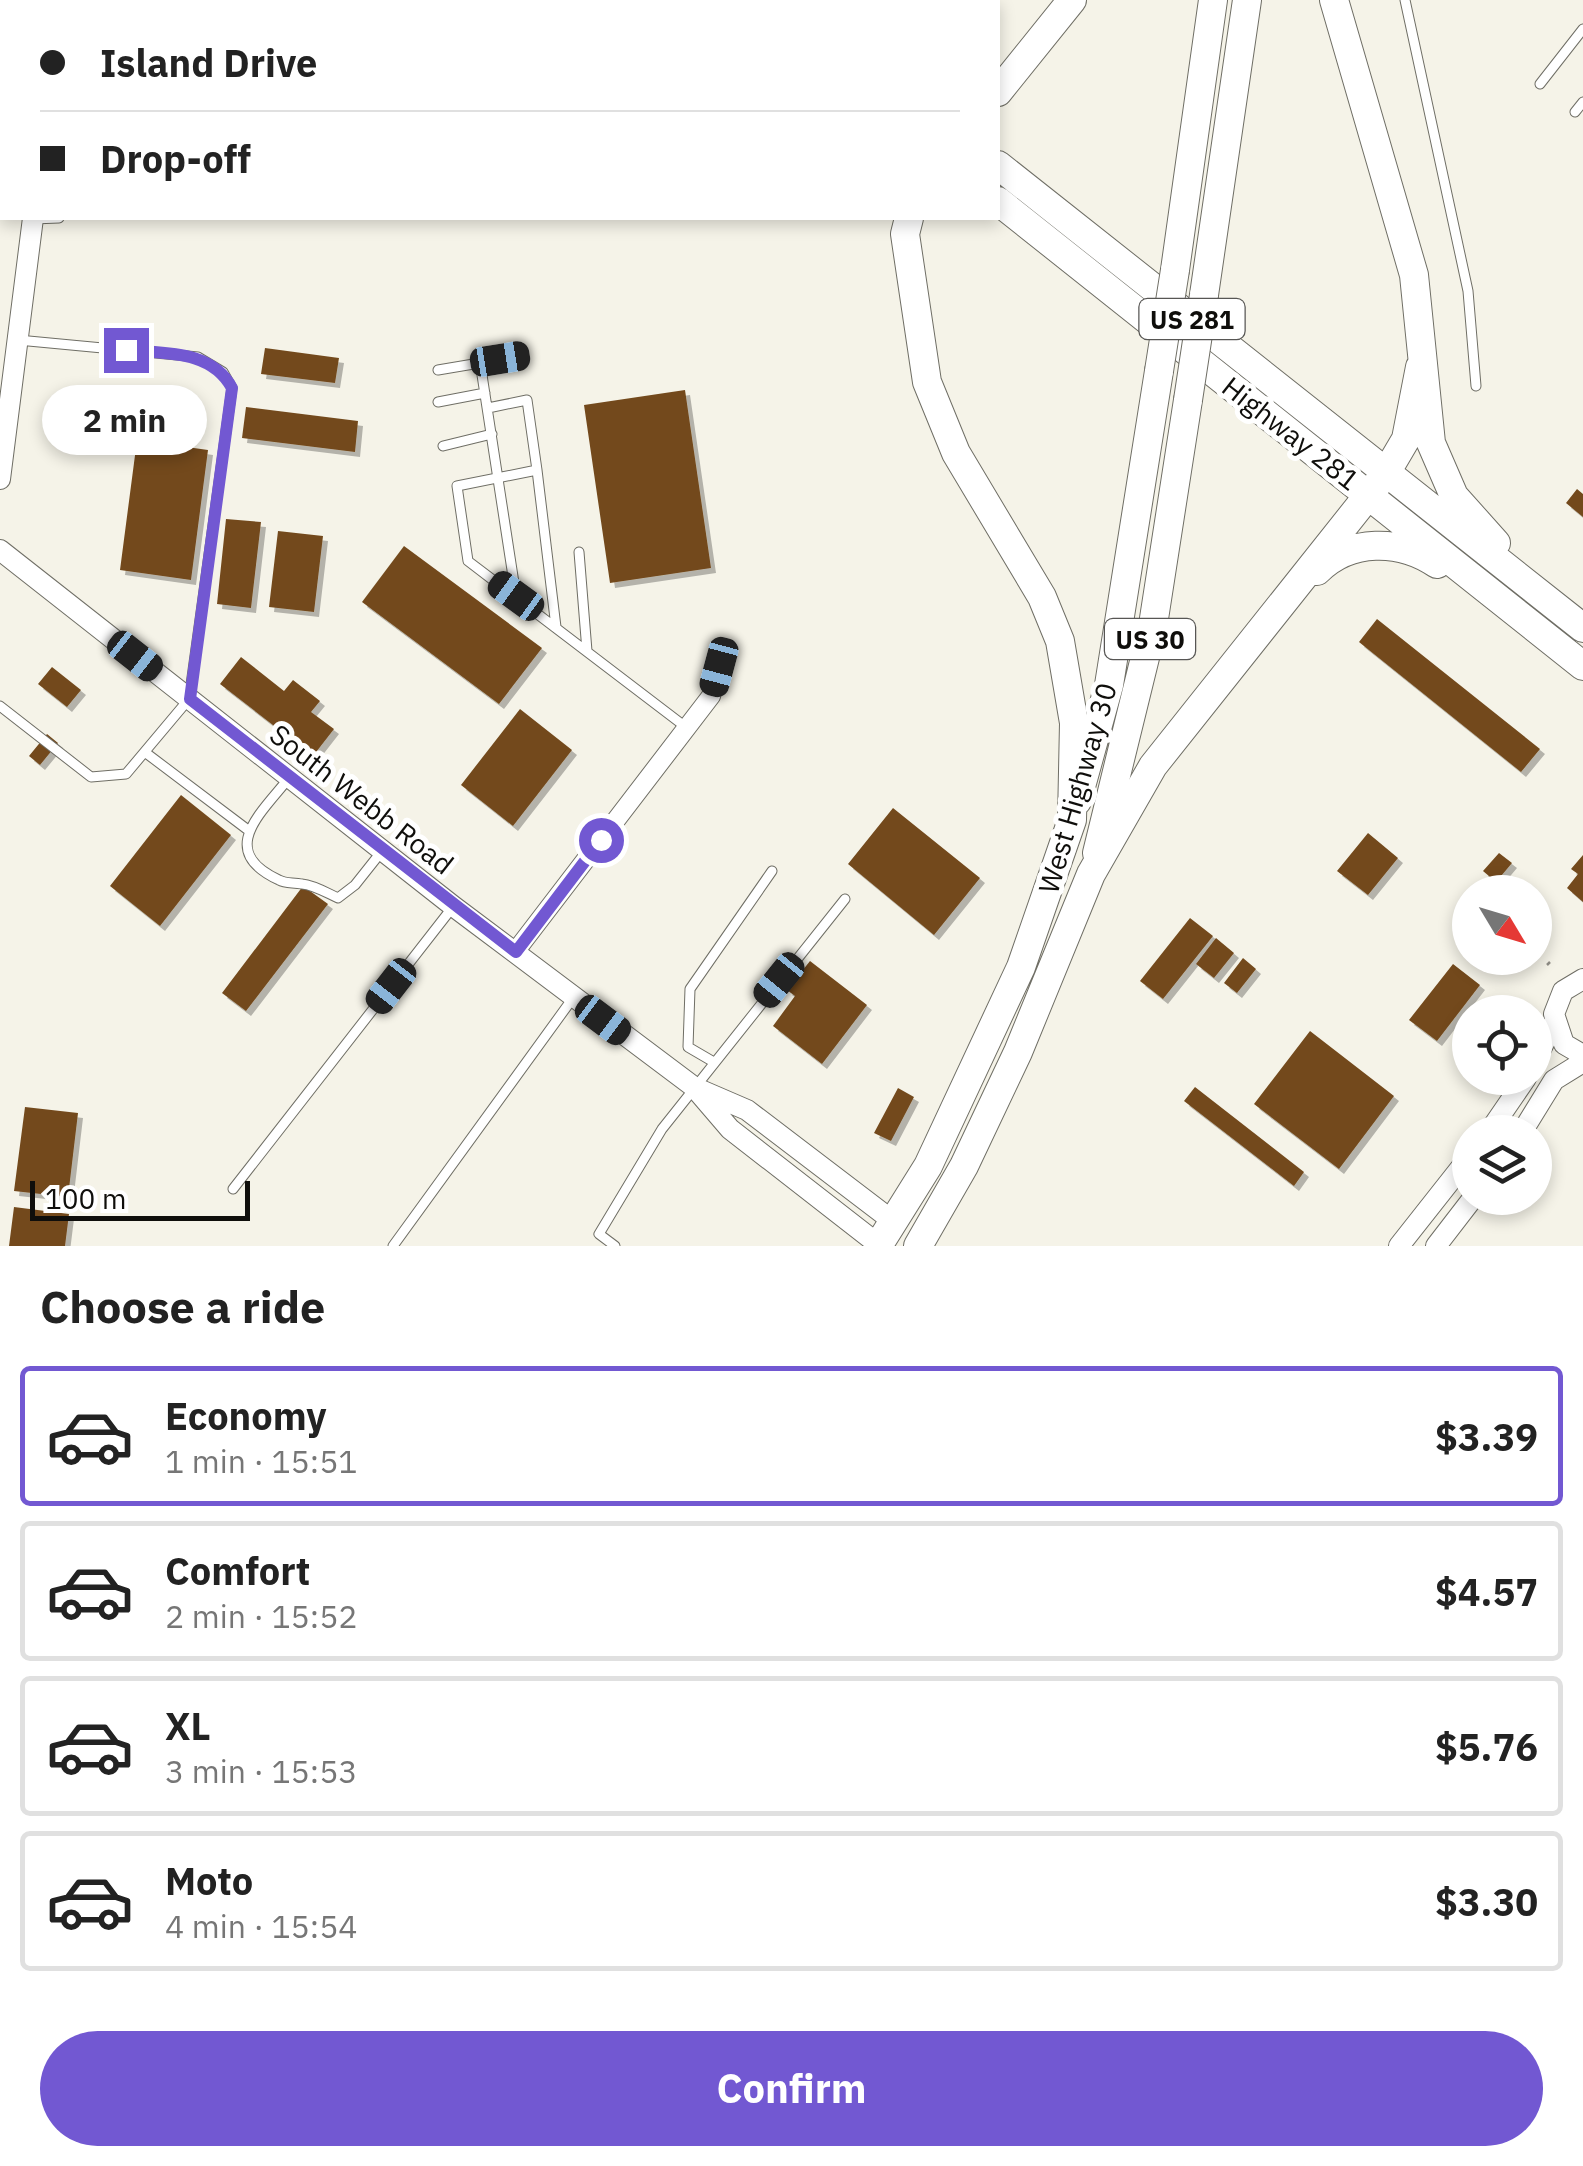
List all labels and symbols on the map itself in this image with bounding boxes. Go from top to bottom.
road number: US 281 [1140,299,1244,339]
route end [104,328,149,373]
car [468,339,532,379]
street label: Highway 281 [1215,368,1367,498]
callout: 2 min [44,385,208,455]
car [483,566,549,626]
road number: US 30 [1105,619,1195,659]
car [102,626,168,686]
car [697,634,741,700]
street label: West Highway 30 [1029,678,1125,898]
street label: South Webb Road [263,716,461,882]
route start [579,818,624,863]
north arrow [1452,875,1552,975]
car [748,947,810,1013]
car [361,953,421,1019]
car [570,990,636,1050]
scale bar [30,1176,250,1220]

